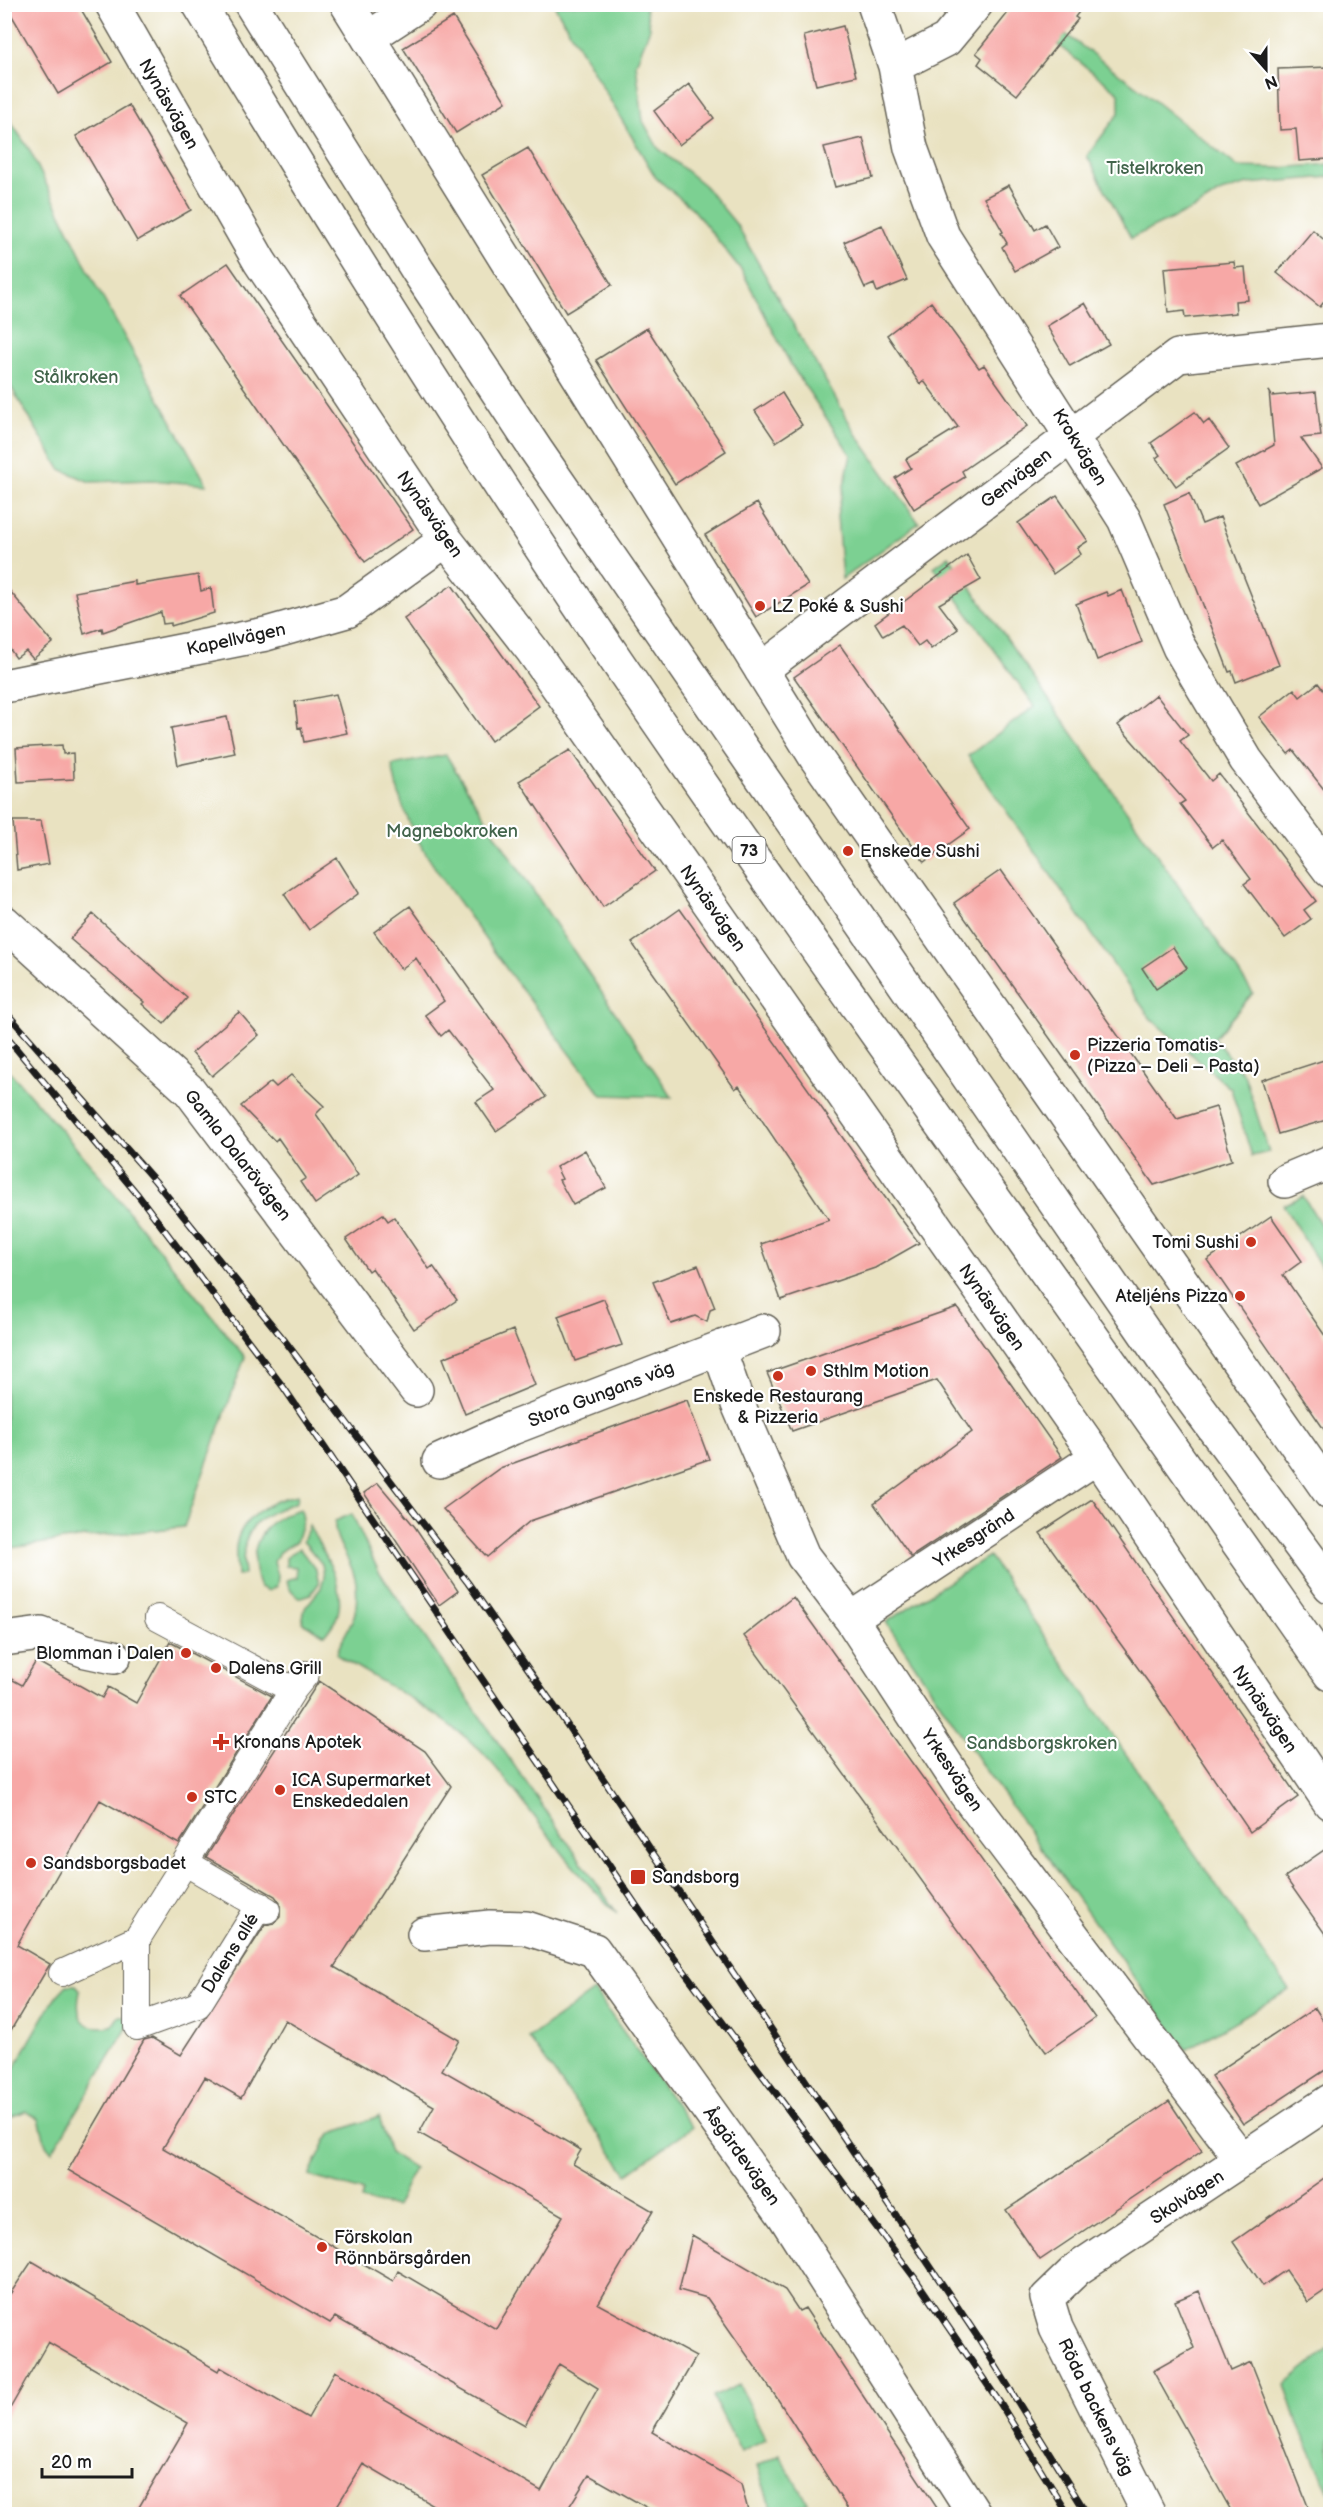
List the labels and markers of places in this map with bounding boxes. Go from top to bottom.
place label: LZ Poké & Sushi [772,596,904,617]
marker: LZ Poké & Sushi [753,599,767,613]
place label: Enskede Sushi [860,841,980,862]
marker: Enskede Sushi [841,844,855,858]
place label: Pizzeria Tomatis- (Pizza – Deli – Pasta) [1087,1035,1260,1077]
marker: Pizzeria Tomatis- (Pizza – Deli – Pasta) [1068,1048,1082,1062]
place label: Tomi Sushi [1152,1232,1239,1253]
marker: Tomi Sushi [1244,1235,1258,1249]
place label: Ateljéns Pizza [1116,1286,1228,1307]
marker: Ateljéns Pizza [1233,1289,1247,1303]
place label: Sthlm Motion [823,1361,929,1382]
marker: Sthlm Motion [804,1364,818,1378]
marker: Enskede Restaurang & Pizzeria [771,1369,785,1383]
place label: Enskede Restaurang & Pizzeria [693,1386,863,1428]
place label: Blomman i Dalen [36,1643,174,1664]
marker: Blomman i Dalen [179,1646,193,1660]
place label: Dalens Grill [228,1658,322,1679]
marker: Dalens Grill [209,1661,223,1675]
place label: Kronans Apotek [233,1732,361,1753]
marker: Kronans Apotek [214,1735,228,1749]
place label: ICA Supermarket Enskededalen [292,1770,431,1812]
marker: ICA Supermarket Enskededalen [273,1783,287,1797]
place label: STC [204,1787,237,1808]
marker: STC [185,1790,199,1804]
place label: Sandsborgsbadet [43,1853,187,1874]
marker: Sandsborgsbadet [24,1856,38,1870]
place label: Sandsborg [652,1867,739,1888]
marker: Sandsborg [629,1868,647,1886]
place label: Förskolan Rönnbärsgården [334,2227,471,2269]
marker: Förskolan Rönnbärsgården [315,2240,329,2254]

